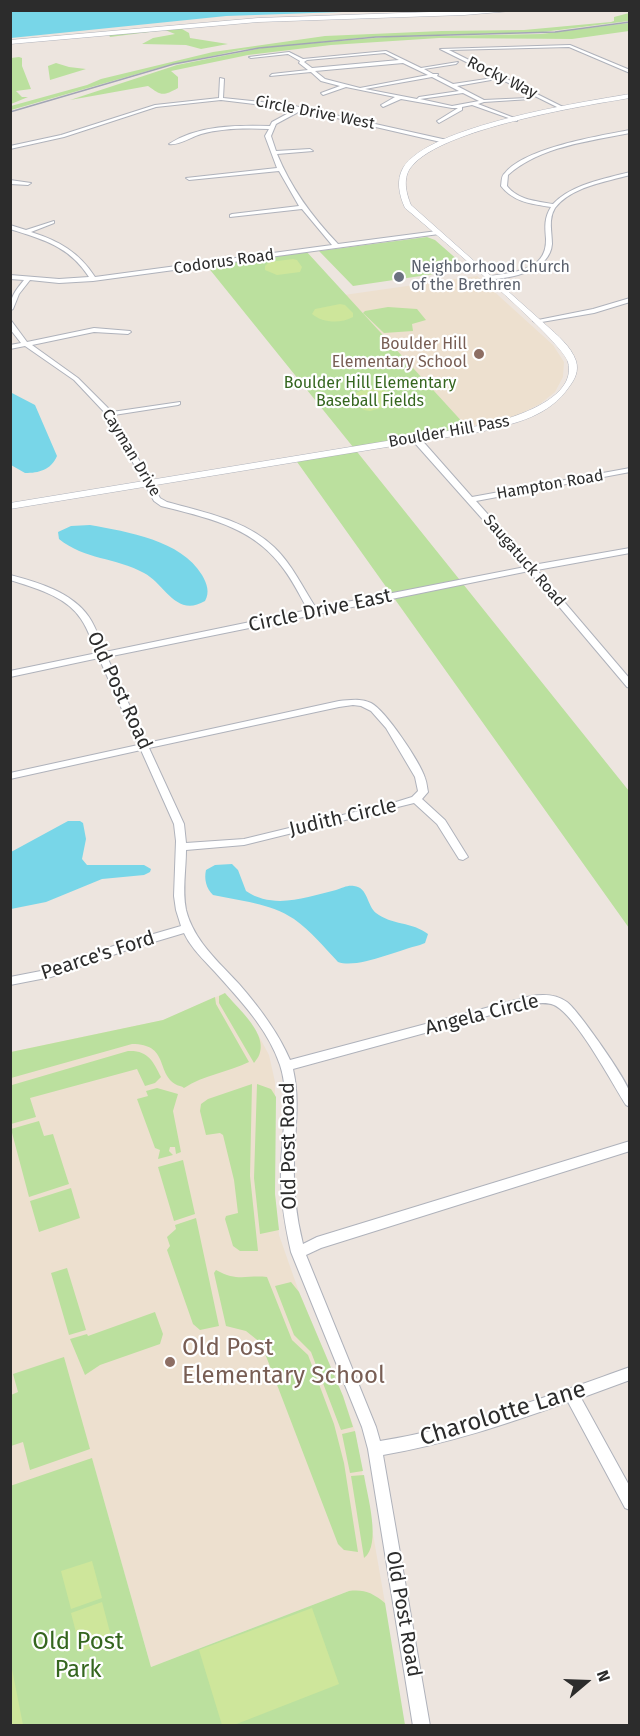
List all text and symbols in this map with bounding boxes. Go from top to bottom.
street label: Rocky Way [464,53,540,103]
street label: Circle Drive West [254,92,376,134]
street label: Codorus Road [173,245,275,279]
place label: Neighborhood Church of the Brethren [411,258,570,296]
marker: Neighborhood Church of the Brethren [392,270,406,284]
place label: Boulder Hill Elementary School [332,335,467,373]
marker: Boulder Hill Elementary School [472,347,486,361]
park label: Boulder Hill Elementary Baseball Fields [284,374,456,412]
street label: Cayman Drive [97,406,165,500]
street label: Boulder Hill Pass [387,412,511,452]
street label: Hampton Road [495,466,605,504]
street label: Saugatuck Road [479,511,569,611]
street label: Circle Drive East [246,584,394,638]
street label: Old Post Road [81,628,157,754]
street label: Judith Circle [287,794,399,842]
street label: Pearce's Ford [38,926,158,986]
street label: Angela Circle [423,989,541,1041]
street label: Old Post Road [276,1082,302,1210]
place label: Old Post Elementary School [182,1334,385,1390]
marker: Old Post Elementary School [163,1355,177,1369]
street label: Charolotte Lane [416,1375,590,1453]
street label: Old Post Road [380,1549,426,1679]
park label: Old Post Park [32,1628,124,1684]
north arrow [556,1652,616,1712]
text: N [593,1668,614,1684]

